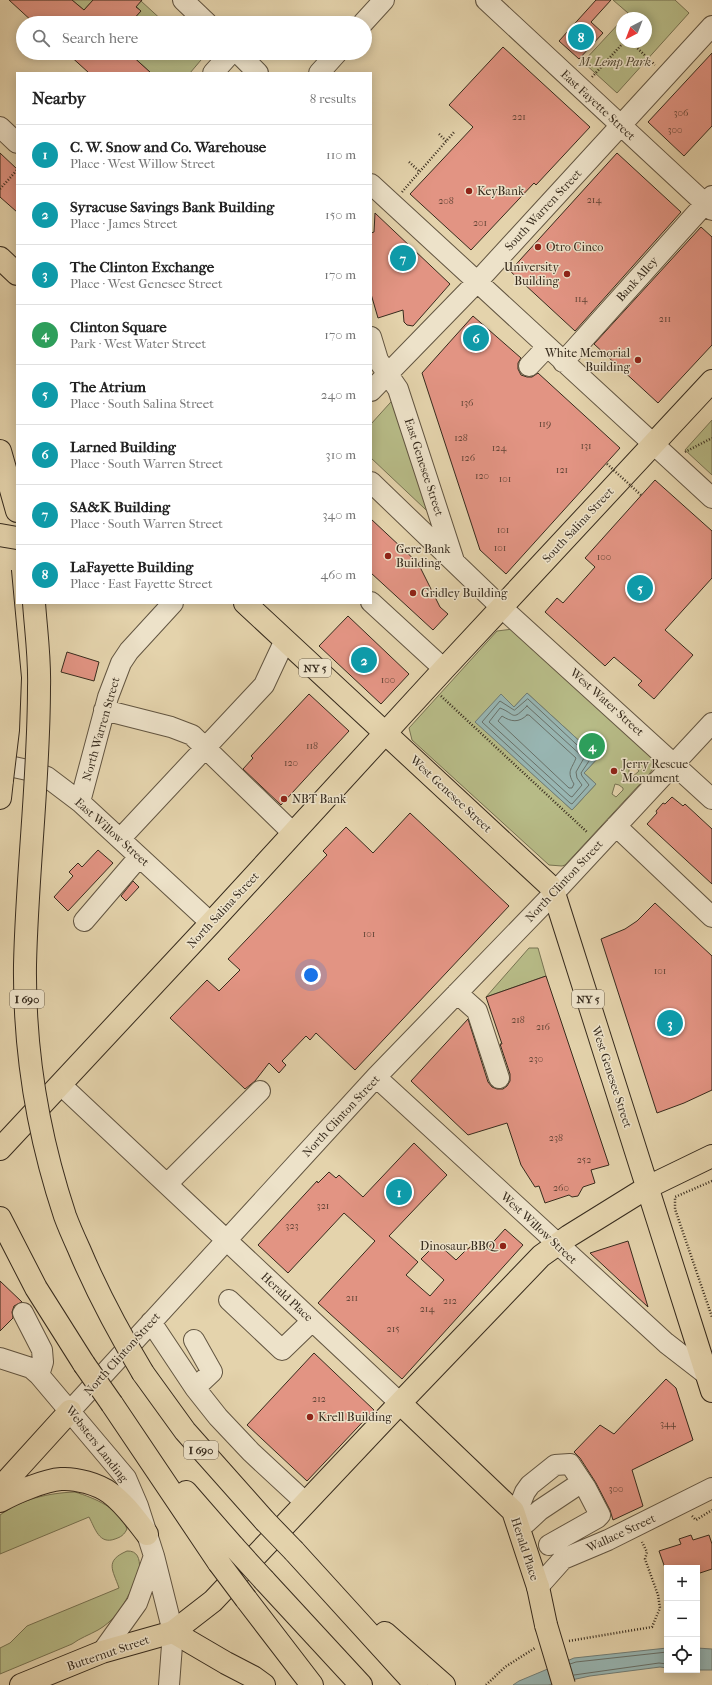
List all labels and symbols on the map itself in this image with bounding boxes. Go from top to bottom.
north arrow [616,12,652,48]
pin: 8 [568,22,594,52]
park label: M. Lemp Park [578,55,651,69]
street label: East Fayette Street [558,67,639,144]
house number: 306 [673,107,689,119]
house number: 221 [512,111,526,123]
house number: 300 [667,124,683,136]
street label: South Warren Street [502,166,585,254]
place label: KeyBank [477,184,525,198]
marker: KeyBank [464,186,474,196]
house number: 214 [587,194,602,206]
house number: 208 [438,195,454,207]
house number: 201 [473,217,487,229]
place label: Otro Cinco [546,240,603,254]
marker: Otro Cinco [533,242,543,252]
pin: 7 [390,243,416,273]
street label: Bank Alley [613,253,661,304]
place label: University Building [504,260,560,288]
marker: University Building [562,269,572,279]
house number: 114 [574,293,589,305]
house number: 211 [659,313,671,325]
pin: 6 [463,323,489,353]
place label: White Memorial Building [544,346,631,374]
marker: White Memorial Building [633,355,643,365]
house number: 136 [460,397,474,409]
street label: East Genesee Street [402,416,447,518]
house number: 119 [539,418,551,430]
house number: 128 [454,432,468,444]
house number: 131 [580,440,592,452]
house number: 124 [492,442,507,454]
house number: 126 [461,452,476,464]
house number: 121 [556,464,568,476]
house number: 120 [475,470,489,482]
house number: 101 [499,473,511,485]
street label: South Salina Street [539,484,617,566]
house number: 101 [497,524,509,536]
place label: Gere Bank Building [396,542,451,570]
house number: 101 [494,542,506,554]
marker: Gere Bank Building [383,551,393,561]
house number: 100 [597,551,611,563]
pin: 5 [627,573,653,603]
place label: Gridley Building [421,586,508,600]
marker: Gridley Building [408,588,418,598]
pin: 2 [351,645,377,675]
road number: NY 5 [299,659,331,677]
street label: West Water Street [567,665,647,739]
house number: 100 [381,674,395,686]
street label: North Warren Street [79,675,123,783]
pin: 4 [579,731,605,761]
house number: 118 [306,740,318,752]
street label: West Genesee Street [407,752,495,836]
house number: 120 [284,757,298,769]
place label: Jerry Rescue Monument [621,757,688,785]
marker: Jerry Rescue Monument [609,766,619,776]
place label: NBT Bank [292,792,347,806]
marker: NBT Bank [279,794,289,804]
street label: East Willow Street [72,795,153,869]
street label: North Clinton Street [522,837,606,925]
street label: North Salina Street [184,868,262,951]
house number: 101 [363,928,375,940]
your location [301,965,321,985]
house number: 101 [654,965,666,977]
road number: I 690 [10,990,44,1008]
road number: NY 5 [572,990,604,1008]
pin: 3 [657,1008,683,1038]
house number: 218 [511,1014,525,1026]
house number: 216 [536,1021,551,1033]
street label: West Genesee Street [589,1023,635,1130]
house number: 230 [529,1053,543,1065]
street label: North Clinton Street [299,1072,383,1160]
house number: 238 [549,1132,563,1144]
house number: 252 [577,1154,591,1166]
pin: 1 [386,1177,412,1207]
house number: 260 [553,1182,569,1194]
street label: West Willow Street [497,1188,581,1267]
house number: 321 [317,1200,329,1212]
house number: 323 [285,1220,299,1232]
place label: Dinosaur BBQ [420,1239,499,1253]
marker: Dinosaur BBQ [498,1241,508,1251]
street label: Herald Place [258,1270,316,1325]
house number: 211 [346,1292,358,1304]
house number: 212 [443,1295,457,1307]
house number: 214 [420,1303,435,1315]
street label: North Clinton Street [81,1309,163,1398]
house number: 215 [387,1323,400,1335]
house number: 212 [312,1393,326,1405]
street label: Websters Landing [62,1402,132,1485]
place label: Krell Building [318,1410,392,1424]
marker: Krell Building [305,1412,315,1422]
house number: 344 [660,1418,677,1430]
road number: I 690 [184,1441,218,1459]
house number: 300 [608,1483,624,1495]
street label: Wallace Street [584,1511,658,1555]
street label: Herald Place [508,1516,542,1582]
street label: Butternut Street [65,1632,152,1674]

